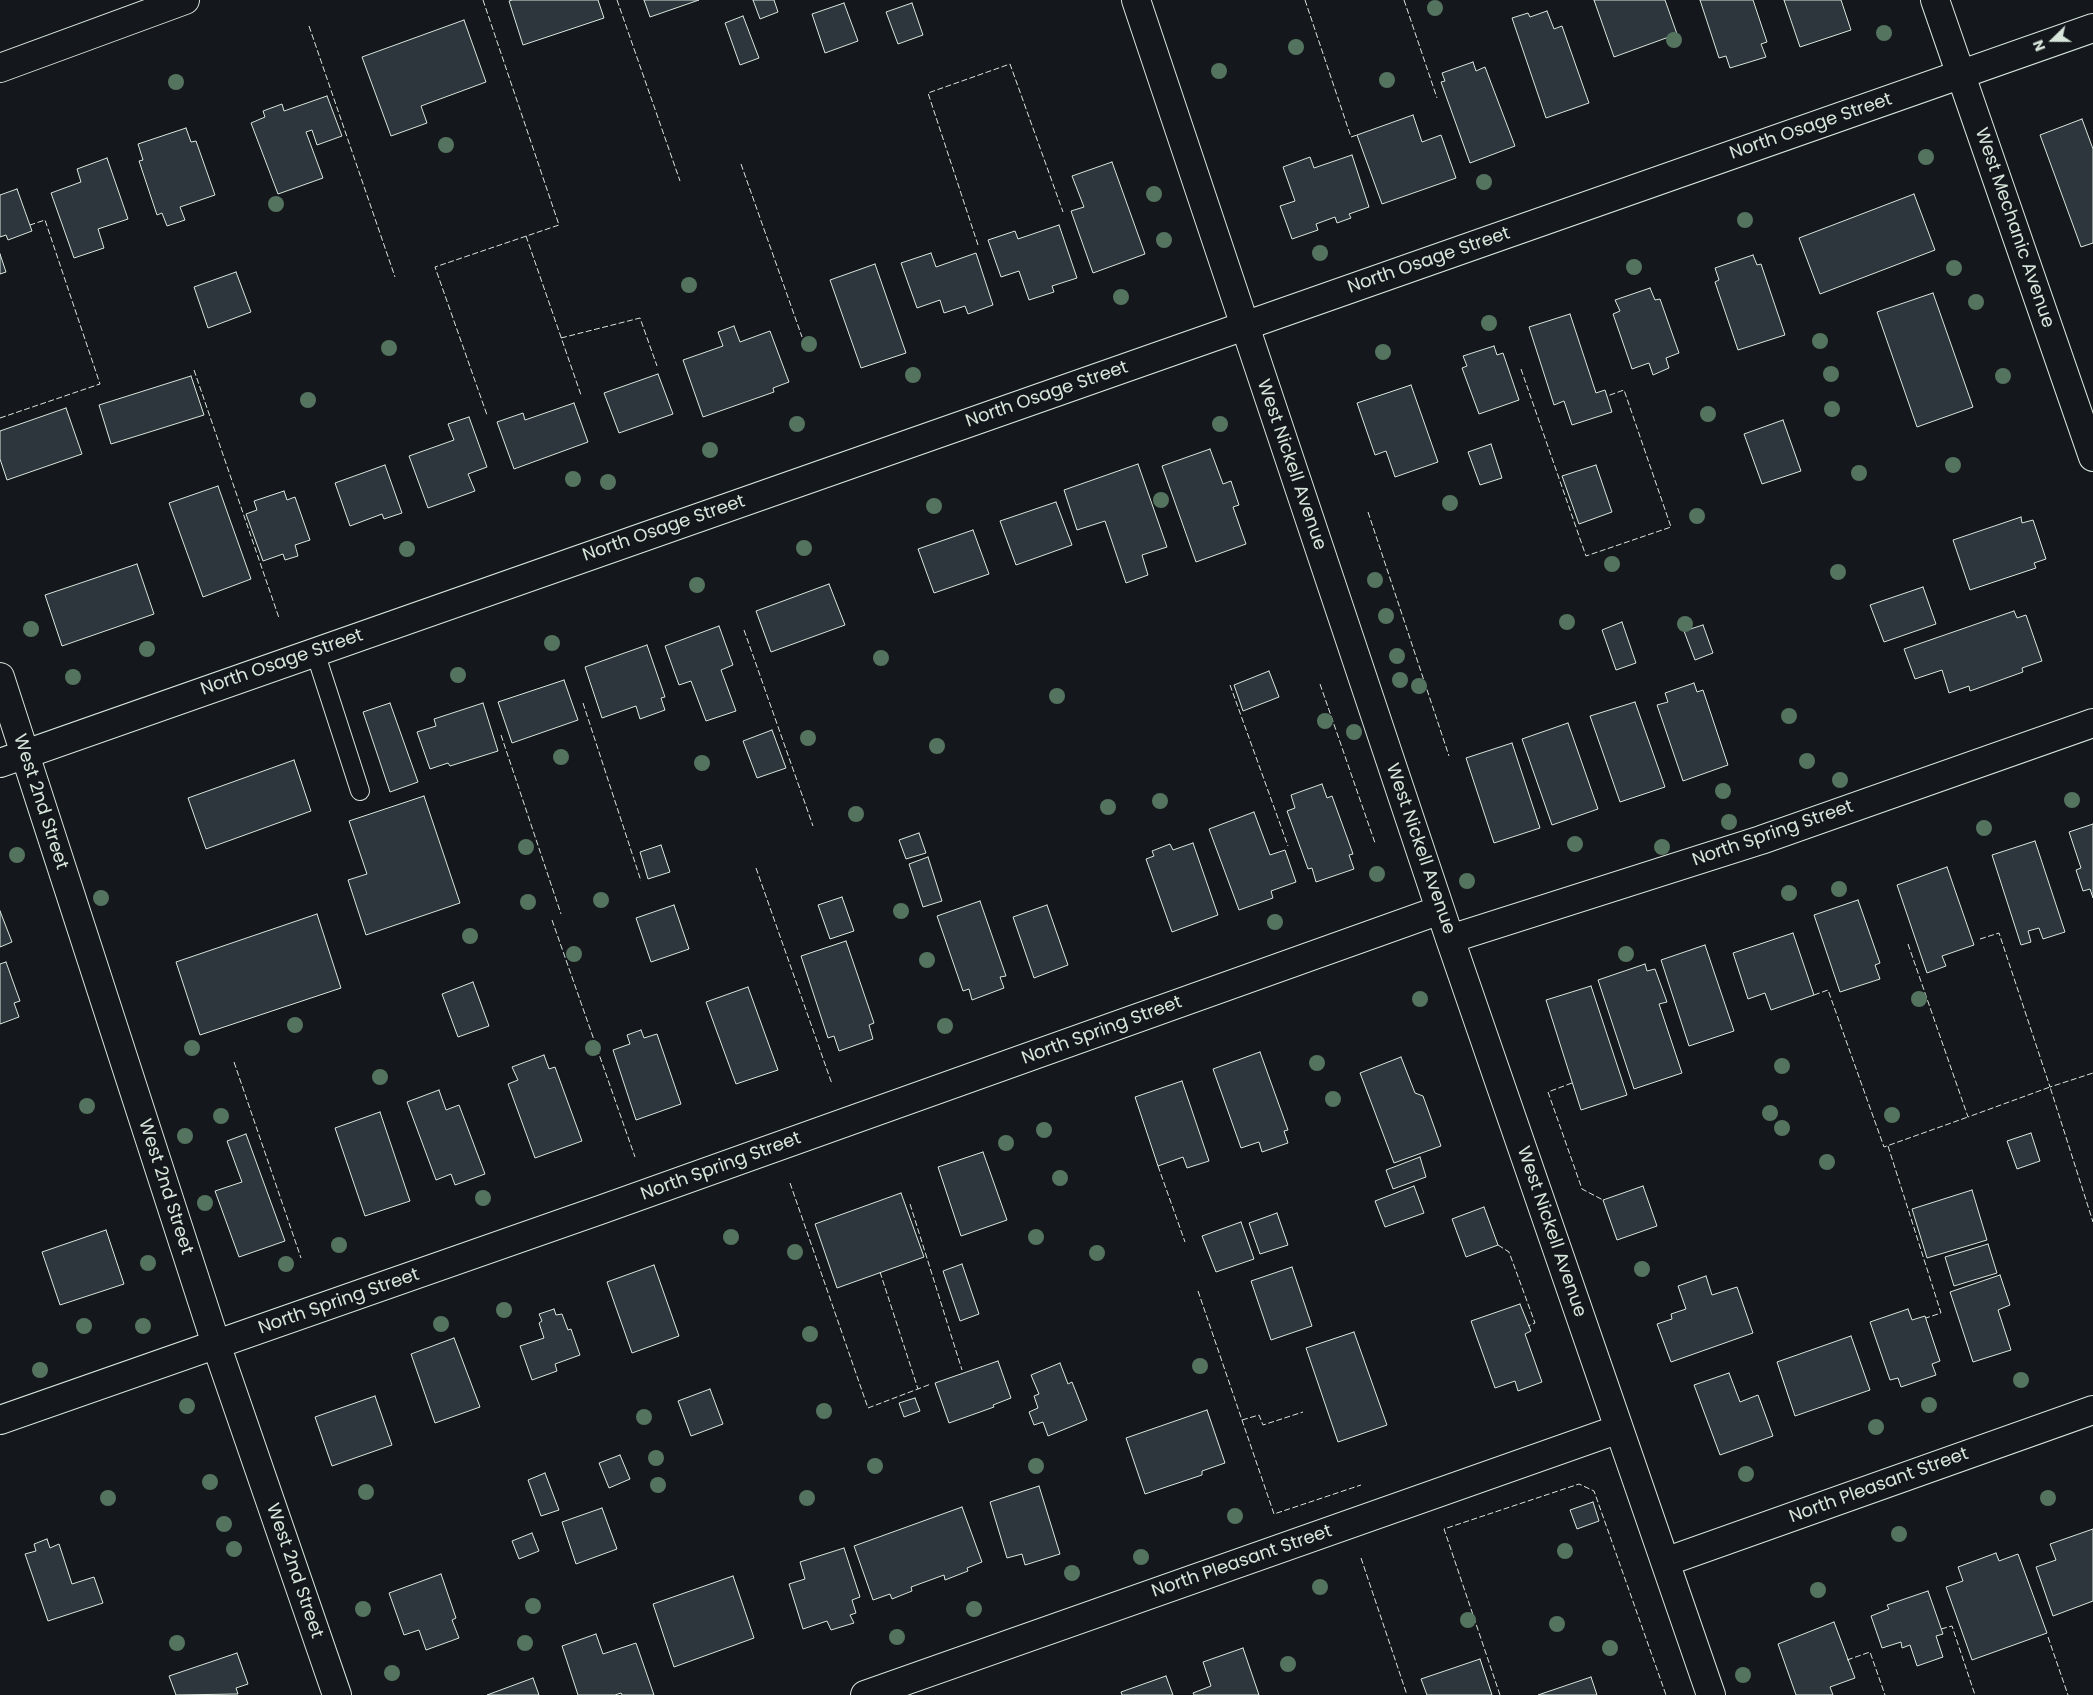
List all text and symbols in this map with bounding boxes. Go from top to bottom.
north arrow [2028,15,2078,65]
text: N [2028,37,2050,54]
street label: North Osage Street [1727,89,1895,165]
street label: West Mechanic Avenue [1970,125,2058,331]
street label: North Osage Street [1345,223,1513,299]
street label: North Osage Street [963,357,1131,433]
street label: West Nickell Avenue [1252,377,1330,553]
street label: North Osage Street [580,491,748,567]
street label: North Osage Street [198,625,366,701]
street label: West 2nd Street [8,732,72,872]
street label: West Nickell Avenue [1381,761,1459,937]
street label: North Spring Street [1690,796,1856,872]
street label: North Spring Street [1019,992,1185,1070]
street label: West 2nd Street [133,1117,197,1257]
street label: North Spring Street [638,1128,804,1206]
street label: West Nickell Avenue [1512,1144,1590,1320]
street label: North Spring Street [256,1264,422,1340]
street label: North Pleasant Street [1786,1444,1972,1528]
street label: West 2nd Street [261,1501,327,1641]
street label: North Pleasant Street [1149,1521,1335,1603]

